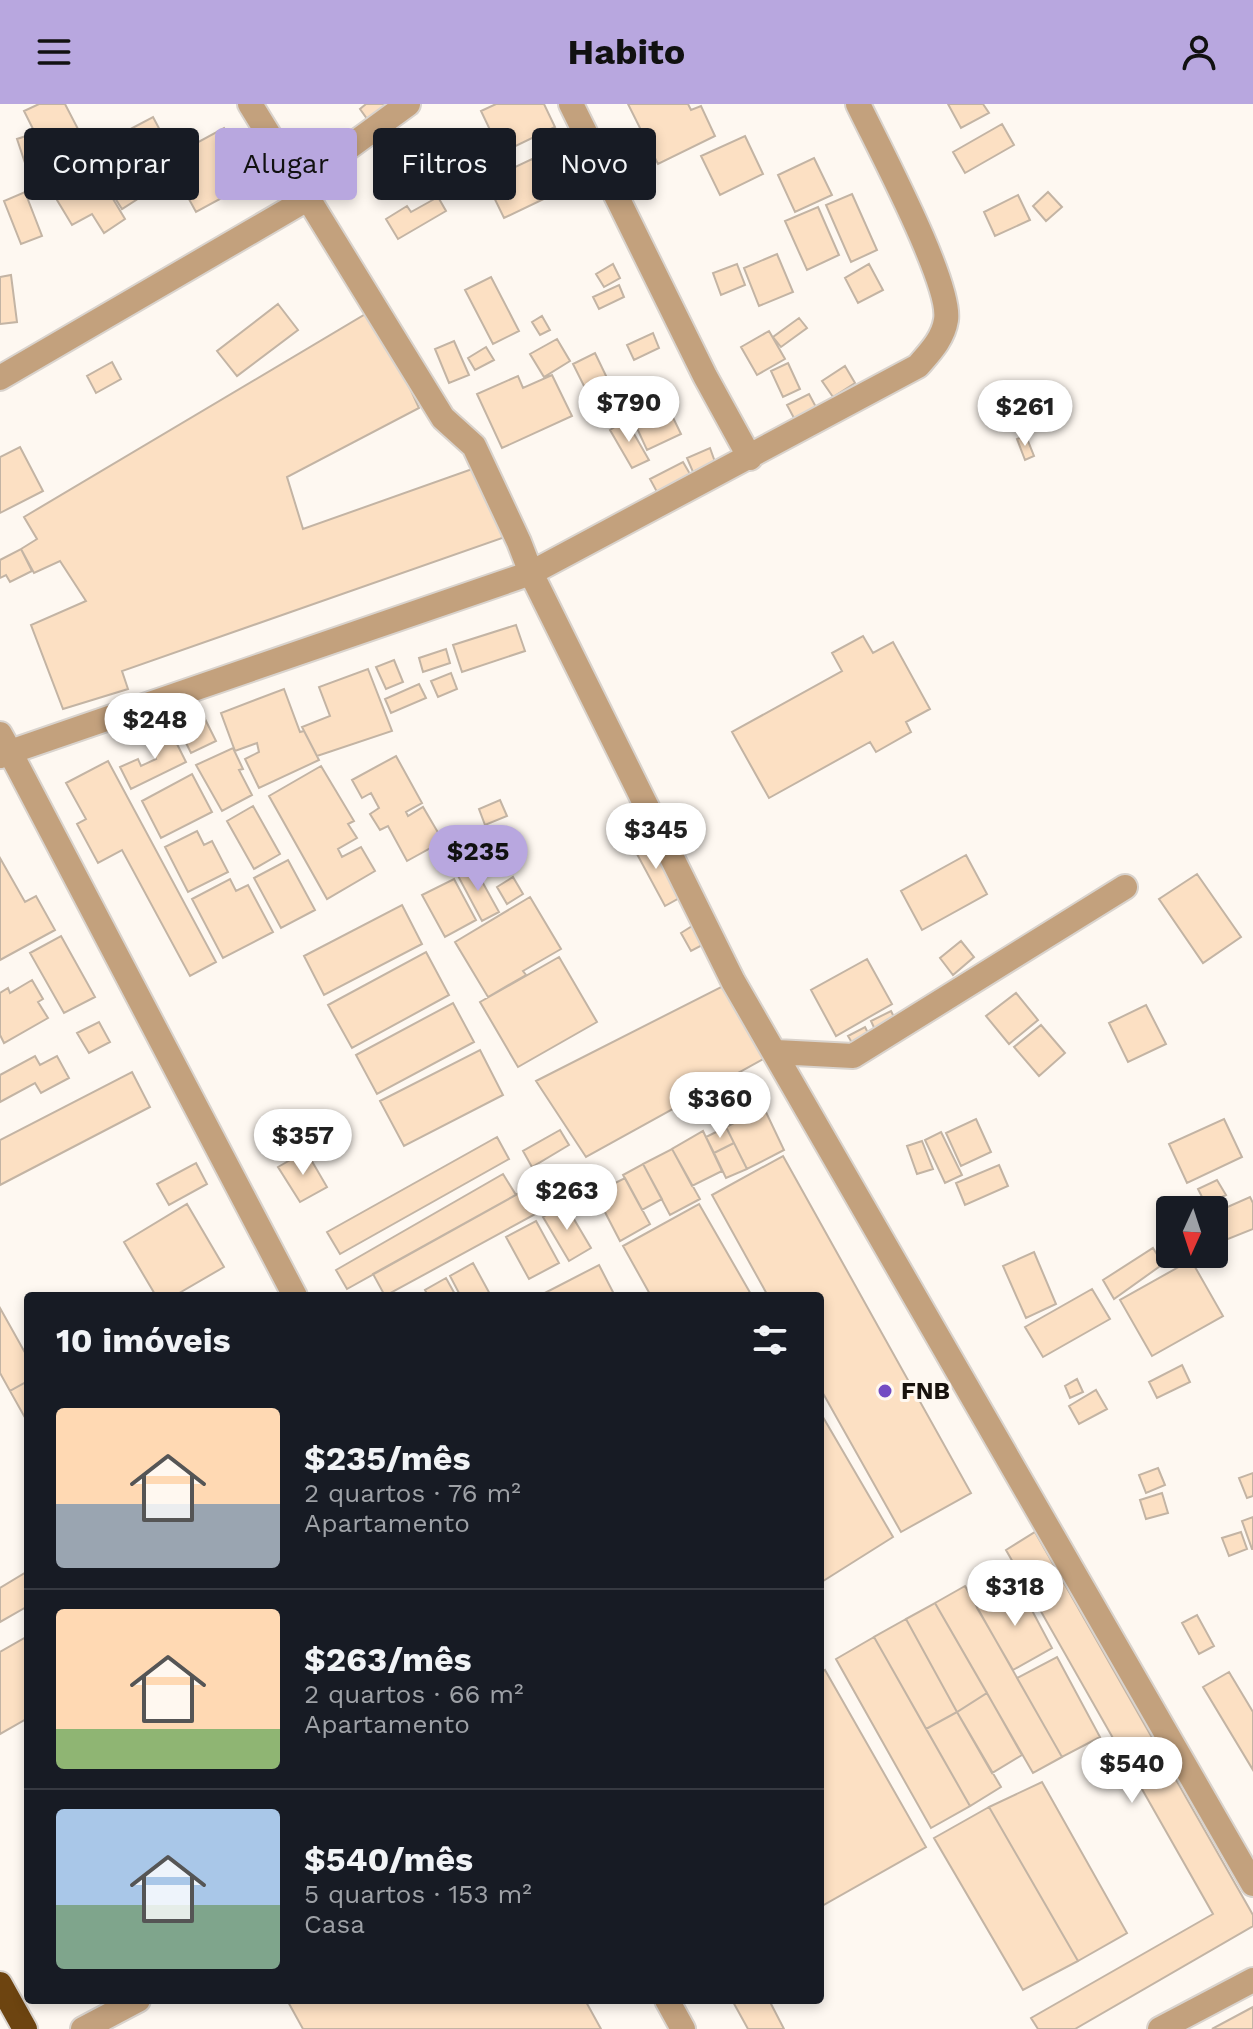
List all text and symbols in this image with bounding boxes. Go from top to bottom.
icon: menu [32,30,76,74]
icon: person [1177,30,1221,74]
text: Habito [568,31,685,73]
chip: Comprar [24,128,199,200]
chip: Alugar [215,128,357,200]
chip: Filtros [373,128,516,200]
chip: Novo [532,128,656,200]
pin: $790 [582,376,676,444]
pin: $261 [978,380,1072,448]
text: $790 [596,387,662,417]
text: $261 [996,391,1054,421]
pin: $248 [108,693,202,761]
text: $248 [123,704,187,734]
pin: $345 [609,803,703,871]
text: $345 [624,814,688,844]
pin: $235 [431,825,525,893]
text: $235 [447,836,509,866]
pin: $360 [673,1072,767,1140]
text: $360 [688,1083,752,1113]
pin: $357 [256,1109,350,1177]
text: $357 [272,1120,334,1150]
pin: $263 [520,1164,614,1232]
text: $263 [535,1175,599,1205]
north arrow [1156,1196,1228,1268]
map controls [1156,1196,1228,1268]
icon: filters [748,1318,792,1362]
text: 10 imóveis [56,1320,231,1360]
place label: FNB [901,1377,950,1405]
marker: FNB [876,1382,894,1400]
text: $235/mês [304,1438,471,1478]
icon: home [120,1440,216,1536]
text: 2 quartos · 76 m² [304,1478,521,1508]
text: Apartamento [304,1508,470,1538]
pin: $318 [968,1560,1062,1628]
text: $318 [985,1571,1045,1601]
text: $263/mês [304,1639,472,1679]
icon: home [120,1641,216,1737]
text: 2 quartos · 66 m² [304,1679,523,1709]
text: Apartamento [304,1709,470,1739]
pin: $540 [1085,1737,1179,1805]
text: $540 [1099,1748,1165,1778]
text: $540/mês [304,1839,473,1879]
icon: home [120,1841,216,1937]
text: 5 quartos · 153 m² [304,1879,532,1909]
text: Casa [304,1909,365,1939]

